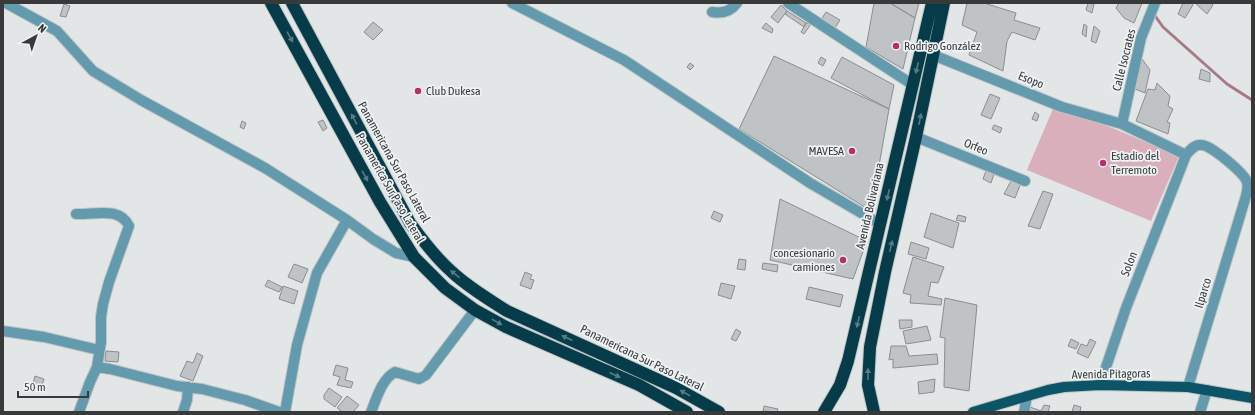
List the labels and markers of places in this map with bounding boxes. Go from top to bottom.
place label: Rodrigo González [904,39,981,53]
marker: Rodrigo González [891,41,901,51]
place label: Club Dukesa [426,84,481,98]
marker: Club Dukesa [413,86,423,96]
place label: MAVESA [808,144,844,158]
marker: MAVESA [847,146,857,156]
place label: Estadio del Terremoto [1111,149,1160,177]
marker: Estadio del Terremoto [1098,158,1108,168]
place label: concesionario camiones [773,246,835,274]
marker: concesionario camiones [838,255,848,265]

